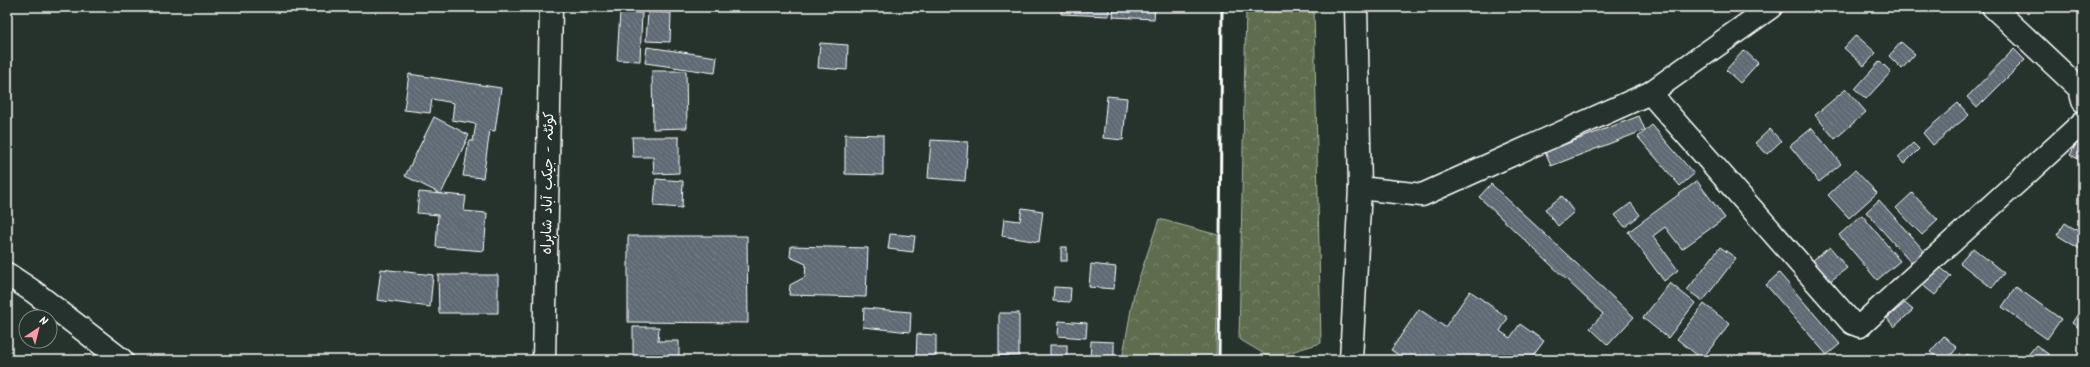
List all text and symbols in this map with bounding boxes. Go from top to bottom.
street label: کوئٹہ - جیکب آباد شاہراہ [536,111,560,255]
north arrow [18,309,58,349]
text: N [35,312,51,331]

